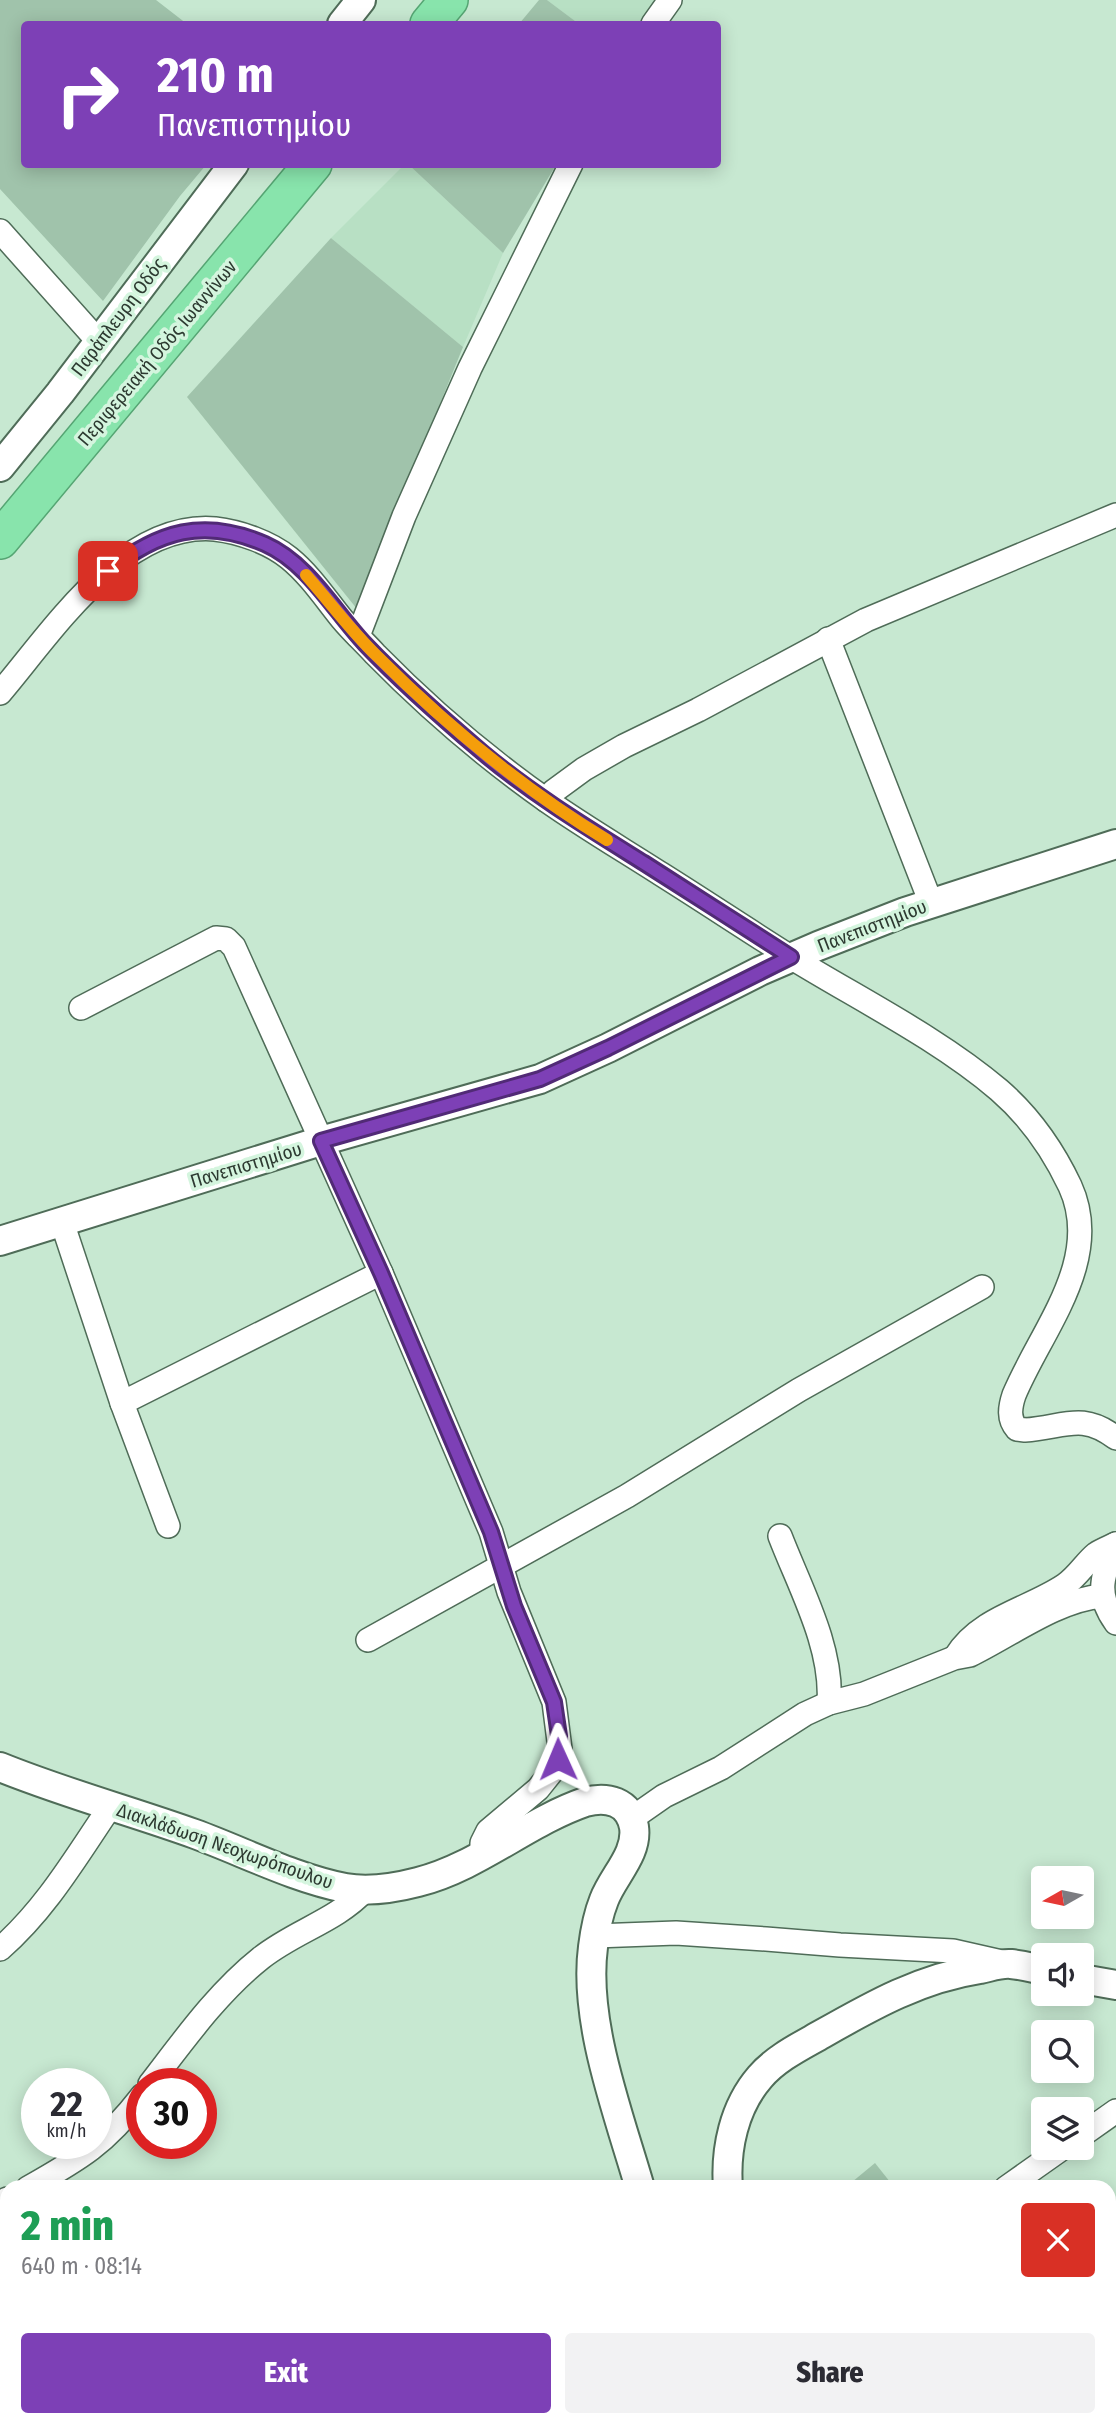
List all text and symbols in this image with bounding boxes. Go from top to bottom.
text: 210 m [157,46,274,105]
icon: right [42,49,133,140]
text: Πανεπιστημίου [157,106,351,144]
street label: Παράπλευρη Οδός [66,253,170,381]
street label: Περιφερειακή Οδός Ιωαννίνων [73,255,242,450]
pin [78,541,138,601]
icon: arrive [89,552,127,590]
street label: Πανεπιστημίου [814,895,930,957]
street label: Πανεπιστημίου [187,1137,305,1193]
position arrow [521,1722,595,1796]
street label: Διακλάδωση Νεοχωρόπουλου [114,1798,336,1894]
north arrow [1031,1866,1094,1928]
map controls [1031,1866,1094,2160]
button: sound [1031,1943,1094,2006]
button: search [1031,2020,1094,2083]
speed limit sign: 30 [126,2068,217,2159]
text: 22 [50,2083,83,2125]
button: layers [1031,2097,1094,2160]
text: km/h [46,2120,87,2142]
text: 2 min [21,2201,114,2251]
button: close [1021,2203,1095,2277]
text: 640 m · 08:14 [21,2252,142,2280]
button: Exit [21,2333,551,2413]
button: Share [565,2333,1095,2413]

